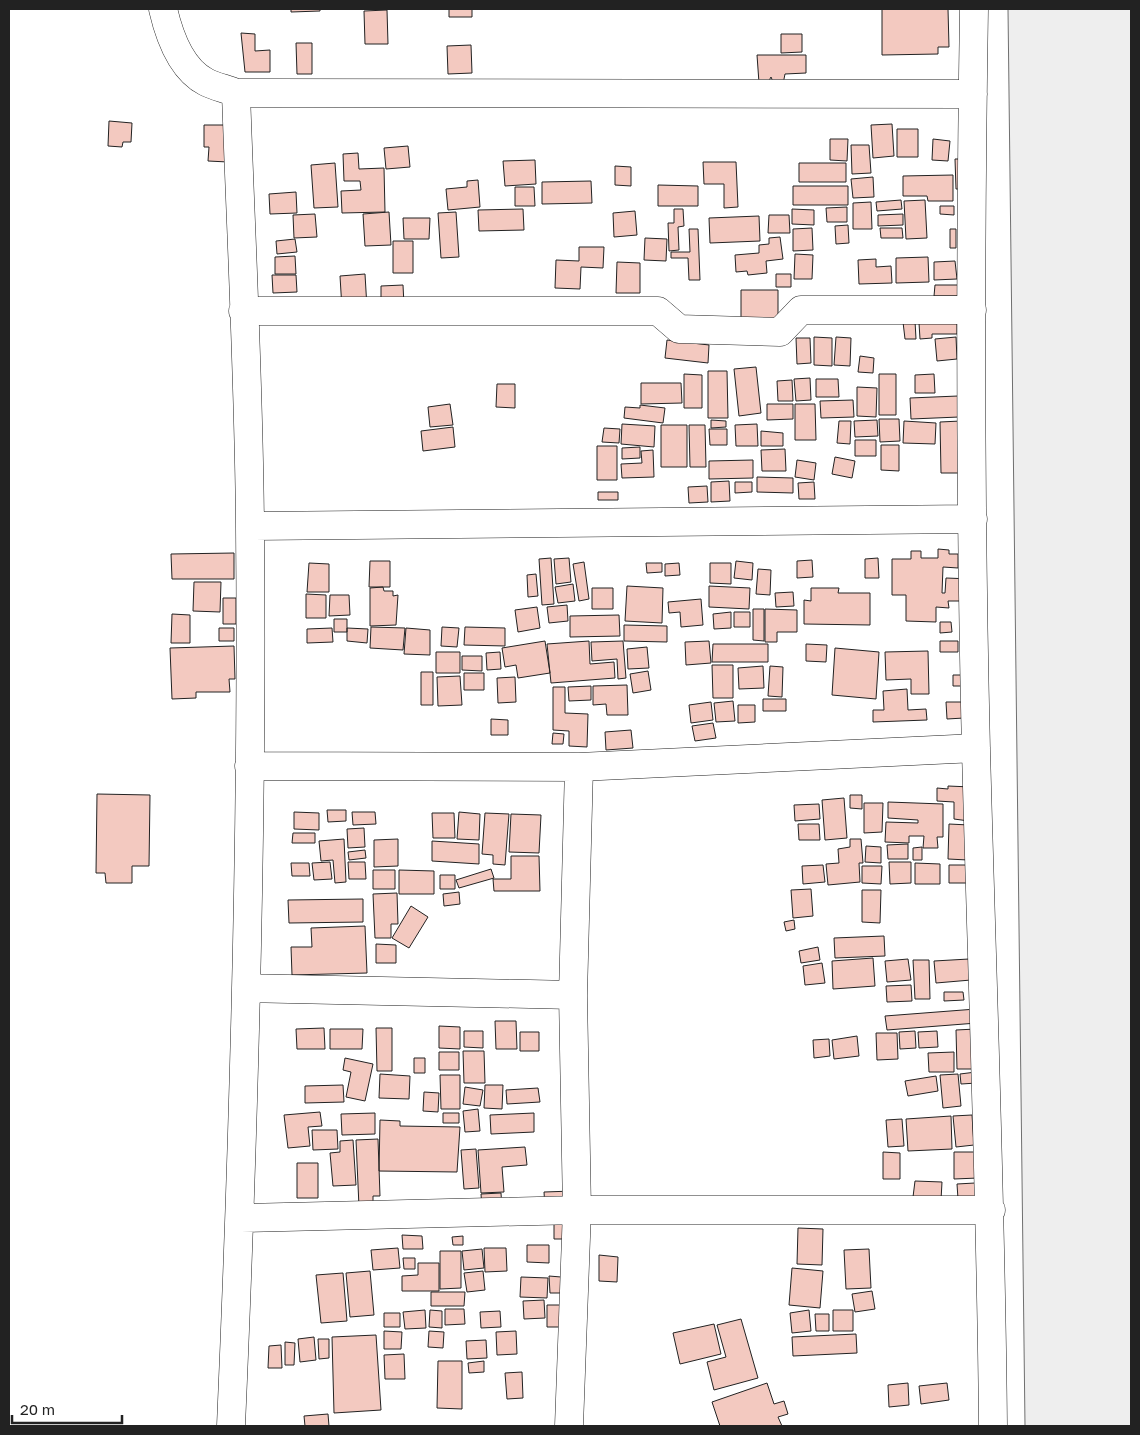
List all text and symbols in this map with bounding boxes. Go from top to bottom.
scale bar [12,1392,122,1424]
text: 20 m [20,1400,55,1418]

